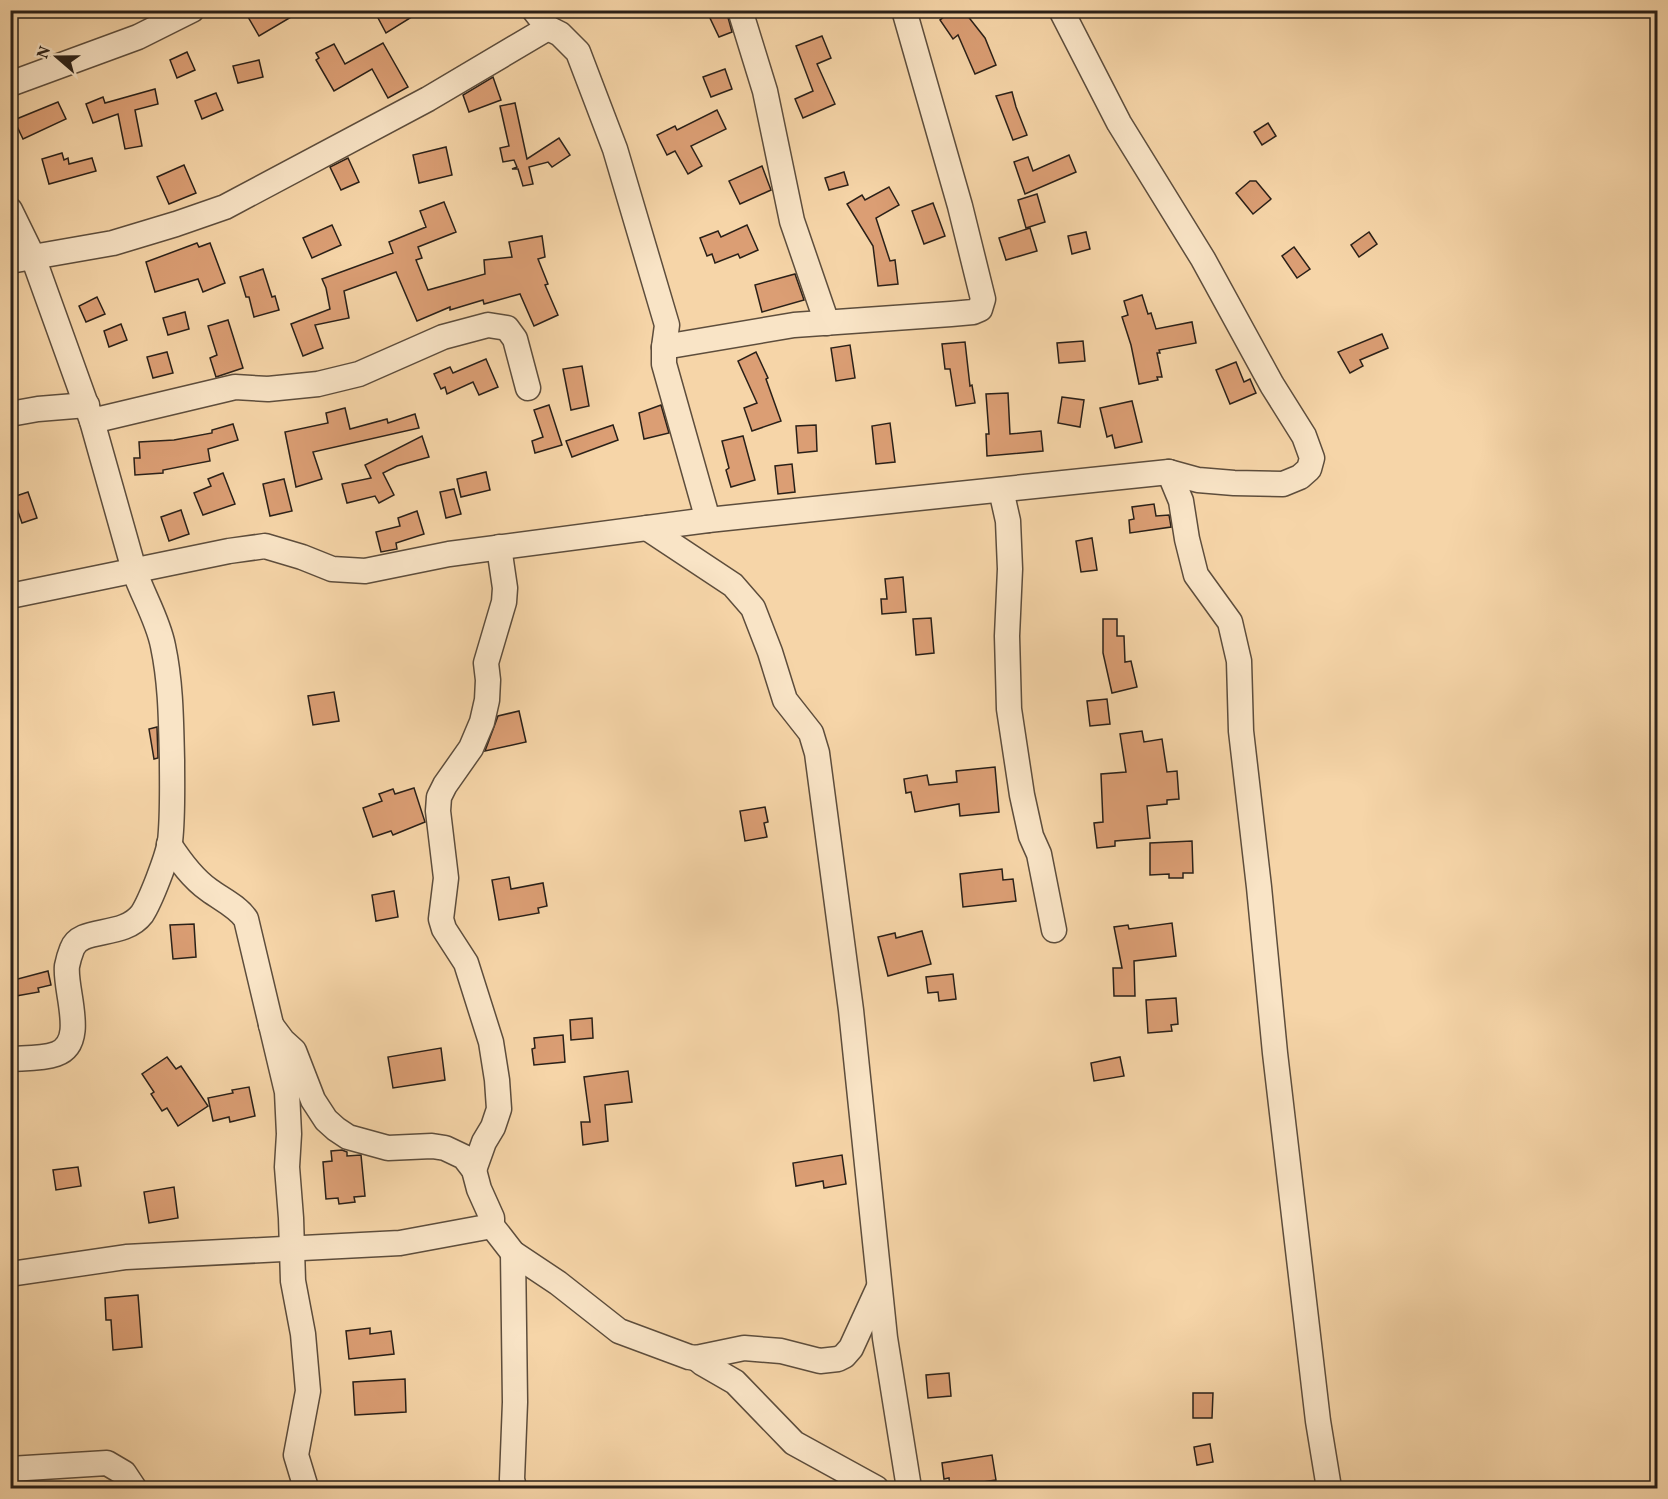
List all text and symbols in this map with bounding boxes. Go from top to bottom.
north arrow [27,27,87,87]
text: N [32,43,57,62]

